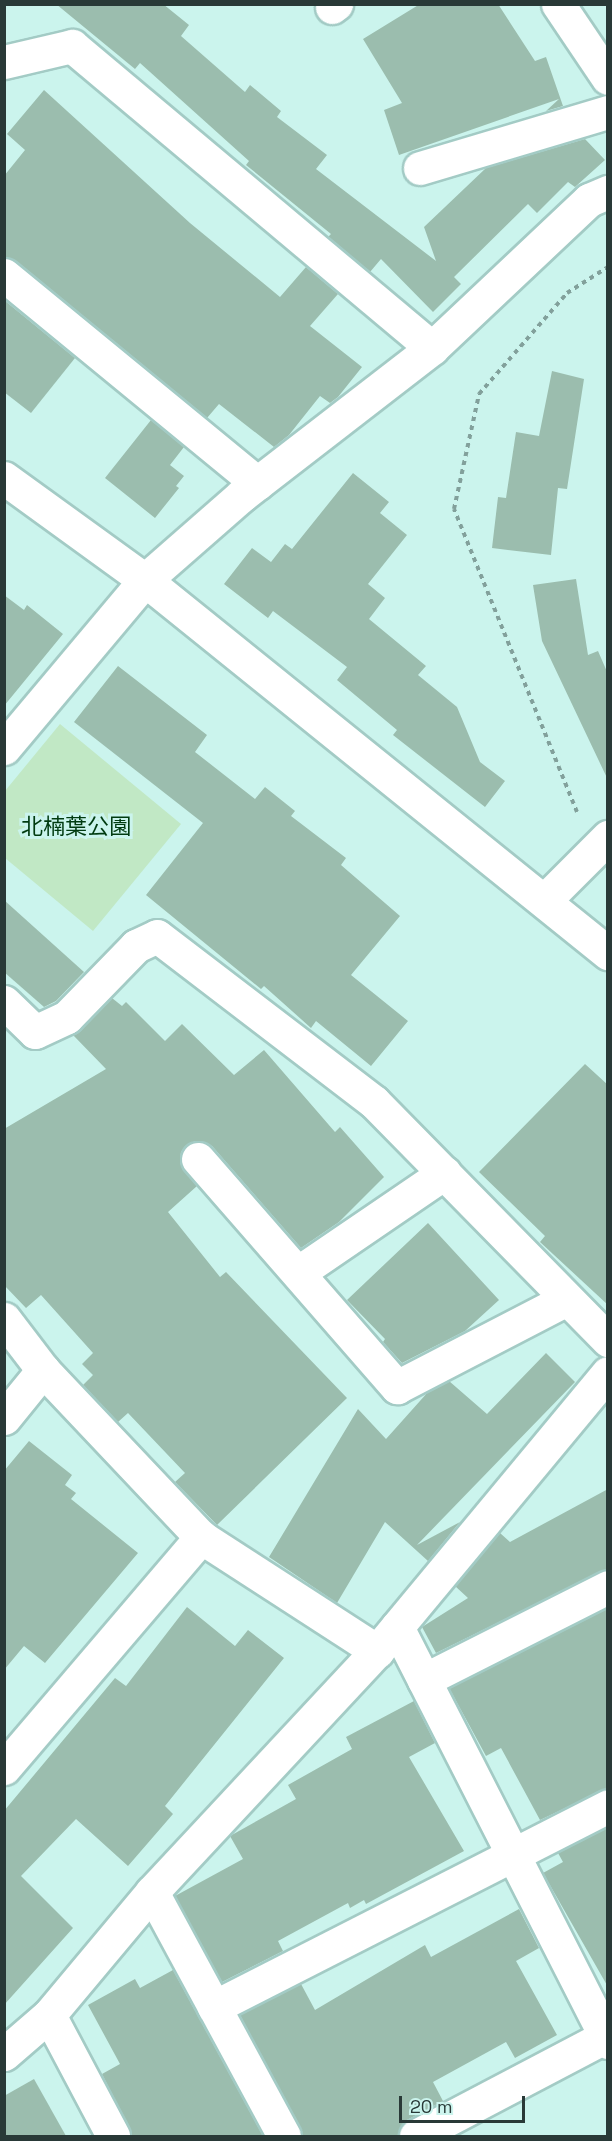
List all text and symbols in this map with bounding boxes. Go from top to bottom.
park label: 北楠葉公園 [21,814,131,840]
scale bar [402,2084,528,2122]
text: 20 m [410,2095,453,2118]

